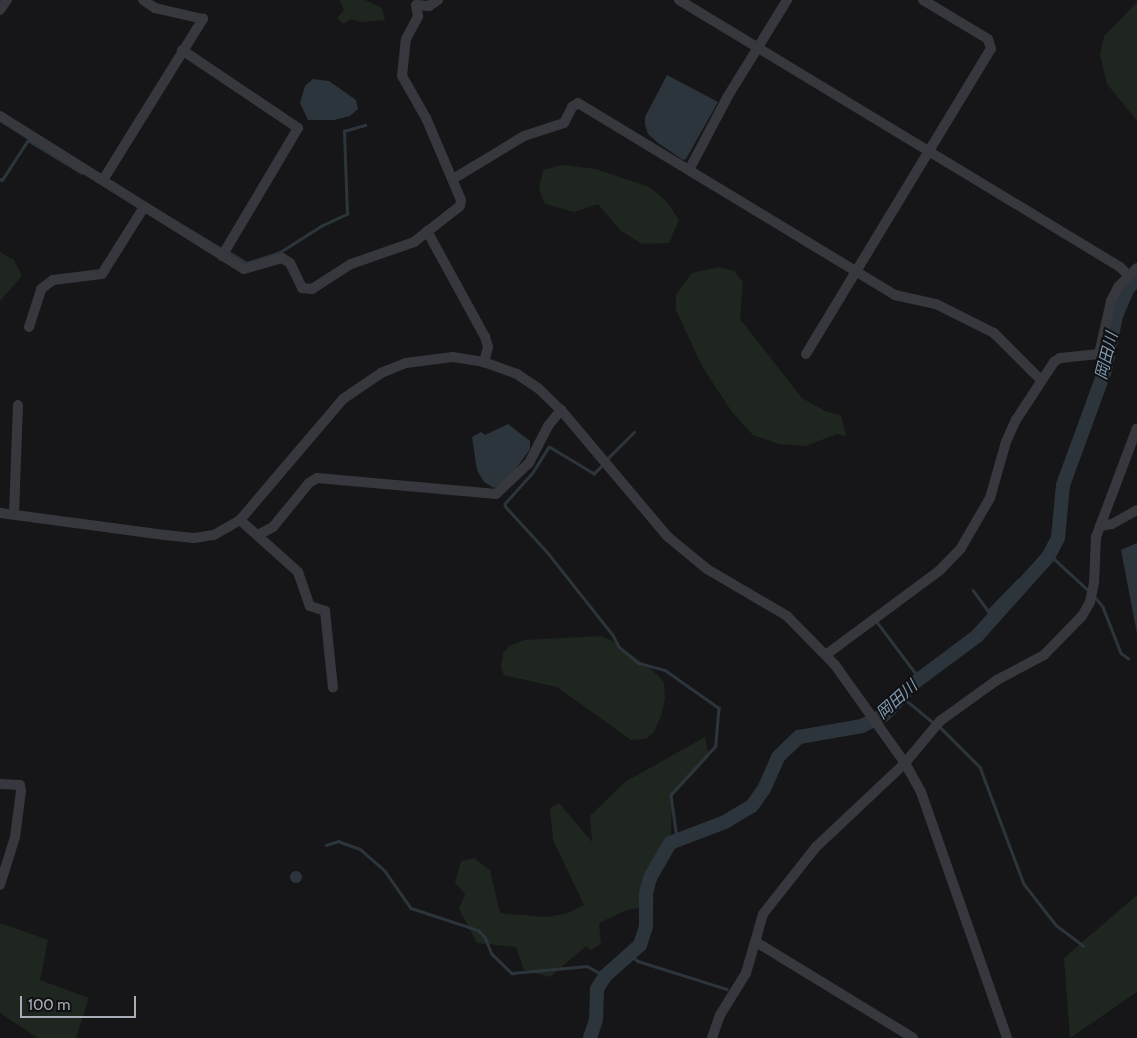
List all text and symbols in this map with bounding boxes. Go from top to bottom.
water label: 岡田川 [1092,330,1122,382]
water label: 岡田川 [873,677,921,723]
scale bar [22,986,139,1018]
text: 100 m [28,996,70,1014]

